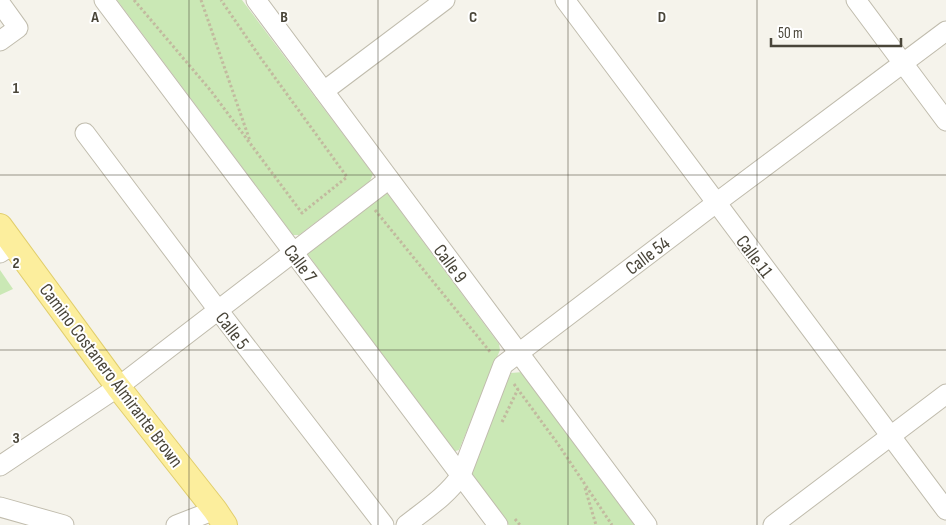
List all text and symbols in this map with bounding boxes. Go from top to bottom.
text: A [90,8,99,27]
text: B [280,8,288,27]
text: C [469,8,477,27]
text: D [658,8,666,27]
scale bar [771,15,901,47]
text: 50 m [778,24,803,43]
text: 1 [13,79,20,98]
street label: Calle 11 [730,231,777,283]
street label: Calle 54 [621,232,675,280]
street label: Calle 7 [278,240,322,288]
street label: Calle 9 [428,240,472,288]
text: 2 [12,254,20,273]
street label: Camino Costanero Almirante Brown [34,279,188,472]
street label: Calle 5 [210,307,254,354]
text: 3 [12,429,20,448]

